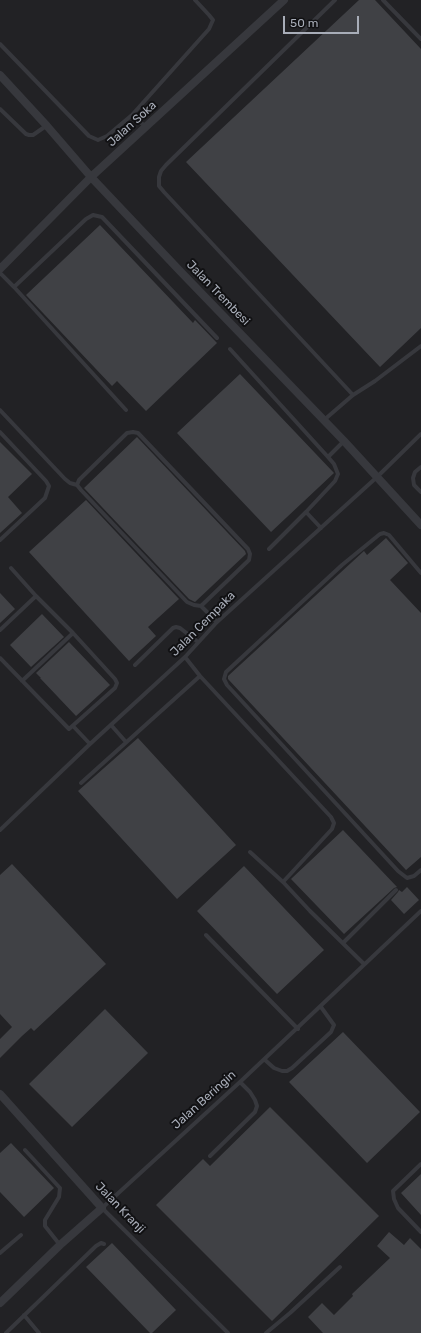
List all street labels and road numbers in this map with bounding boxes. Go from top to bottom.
street label: Jalan Soka [105,98,159,150]
street label: Jalan Trembesi [183,258,253,328]
street label: Jalan Cempaka [168,589,238,659]
street label: Jalan Beringin [169,1068,239,1132]
street label: Jalan Kranji [92,1179,148,1237]

